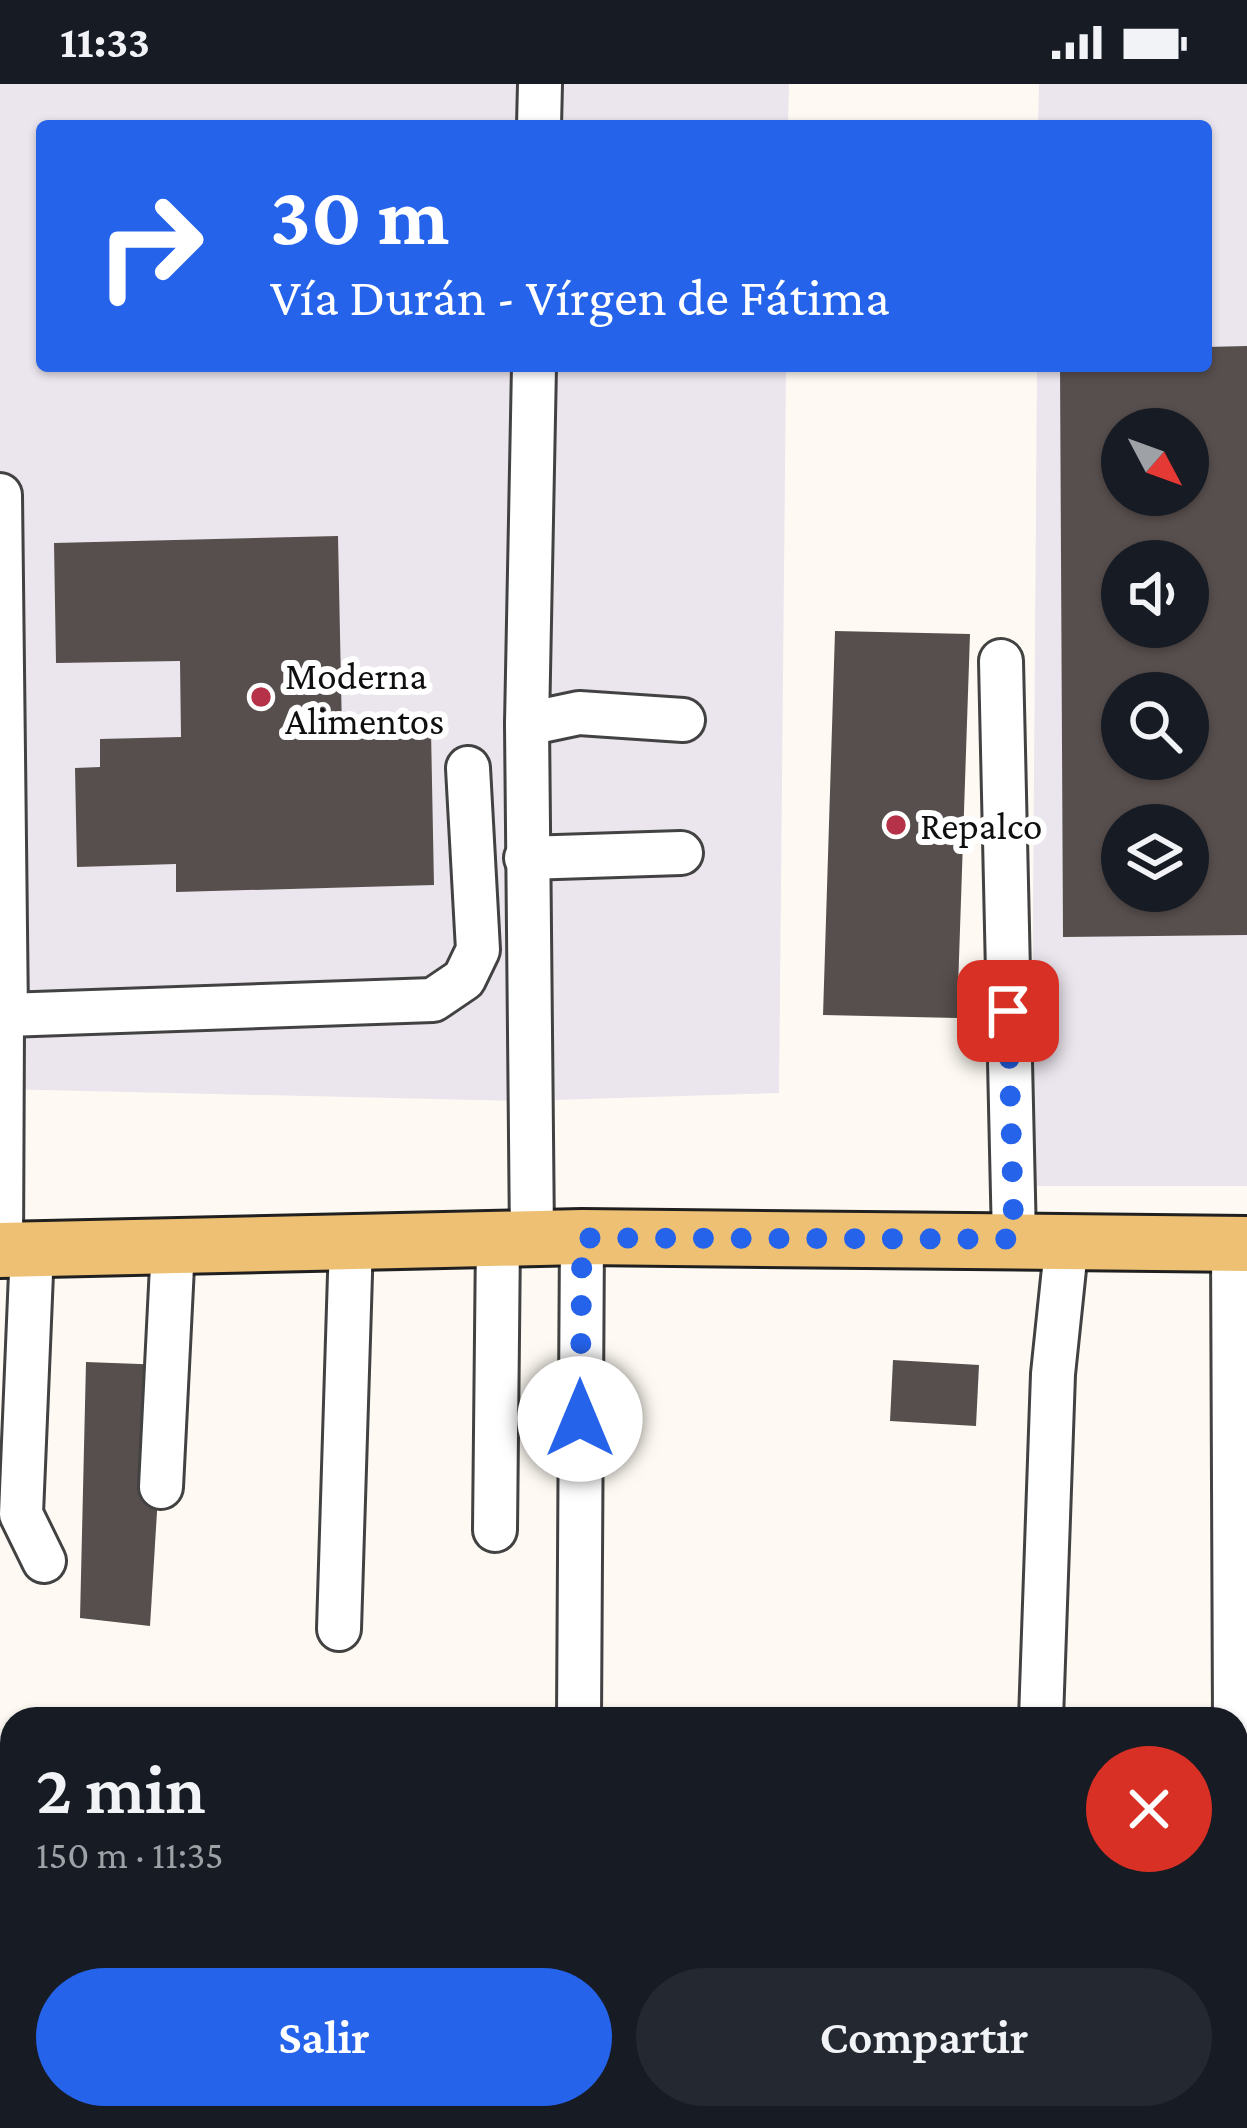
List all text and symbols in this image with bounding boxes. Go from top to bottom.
text: 11:33 [60,17,150,67]
icon: right [72,168,228,324]
text: 30 m [270,169,449,262]
text: Vía Durán - Vírgen de Fátima [270,267,890,327]
north arrow [1101,408,1209,516]
map controls [1101,408,1209,912]
button: sound [1101,540,1209,648]
place label: Moderna Alimentos [285,654,444,742]
button: search [1101,672,1209,780]
marker: Moderna Alimentos [248,684,274,710]
place label: Repalco [920,804,1042,848]
button: layers [1101,804,1209,912]
marker: Repalco [883,812,909,838]
pin [957,960,1059,1062]
icon: arrive [975,978,1041,1044]
position arrow [517,1356,643,1482]
button: close [1086,1746,1212,1872]
text: 2 min [36,1748,206,1828]
text: 150 m · 11:35 [36,1833,224,1876]
button: Salir [36,1968,612,2106]
button: Compartir [636,1968,1212,2106]

